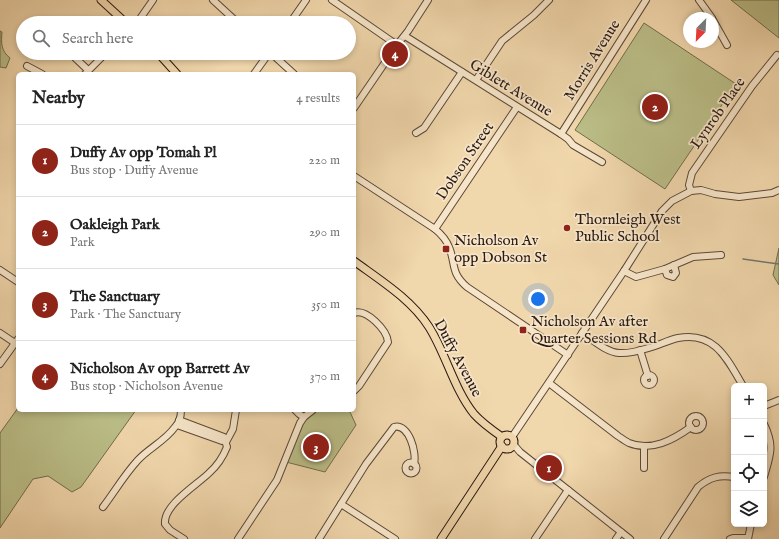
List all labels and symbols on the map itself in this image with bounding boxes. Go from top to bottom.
north arrow [683,12,719,48]
street label: Morris Avenue [560,16,624,104]
pin: 4 [382,39,408,69]
street label: Giblett Avenue [466,55,556,121]
street label: Lynrob Place [686,73,750,153]
pin: 2 [642,92,668,122]
street label: Dobson Street [432,118,498,204]
place label: Thornleigh West Public School [575,210,681,246]
marker: Thornleigh West Public School [562,223,572,233]
place label: Nicholson Av opp Dobson St [454,231,547,267]
marker: Nicholson Av opp Dobson St [441,244,451,254]
your location [528,289,548,309]
place label: Nicholson Av after Quarter Sessions Rd [531,312,658,348]
street label: Duffy Avenue [430,316,486,400]
marker: Nicholson Av after Quarter Sessions Rd [518,325,528,335]
pin: 3 [303,432,329,462]
pin: 1 [536,453,562,483]

